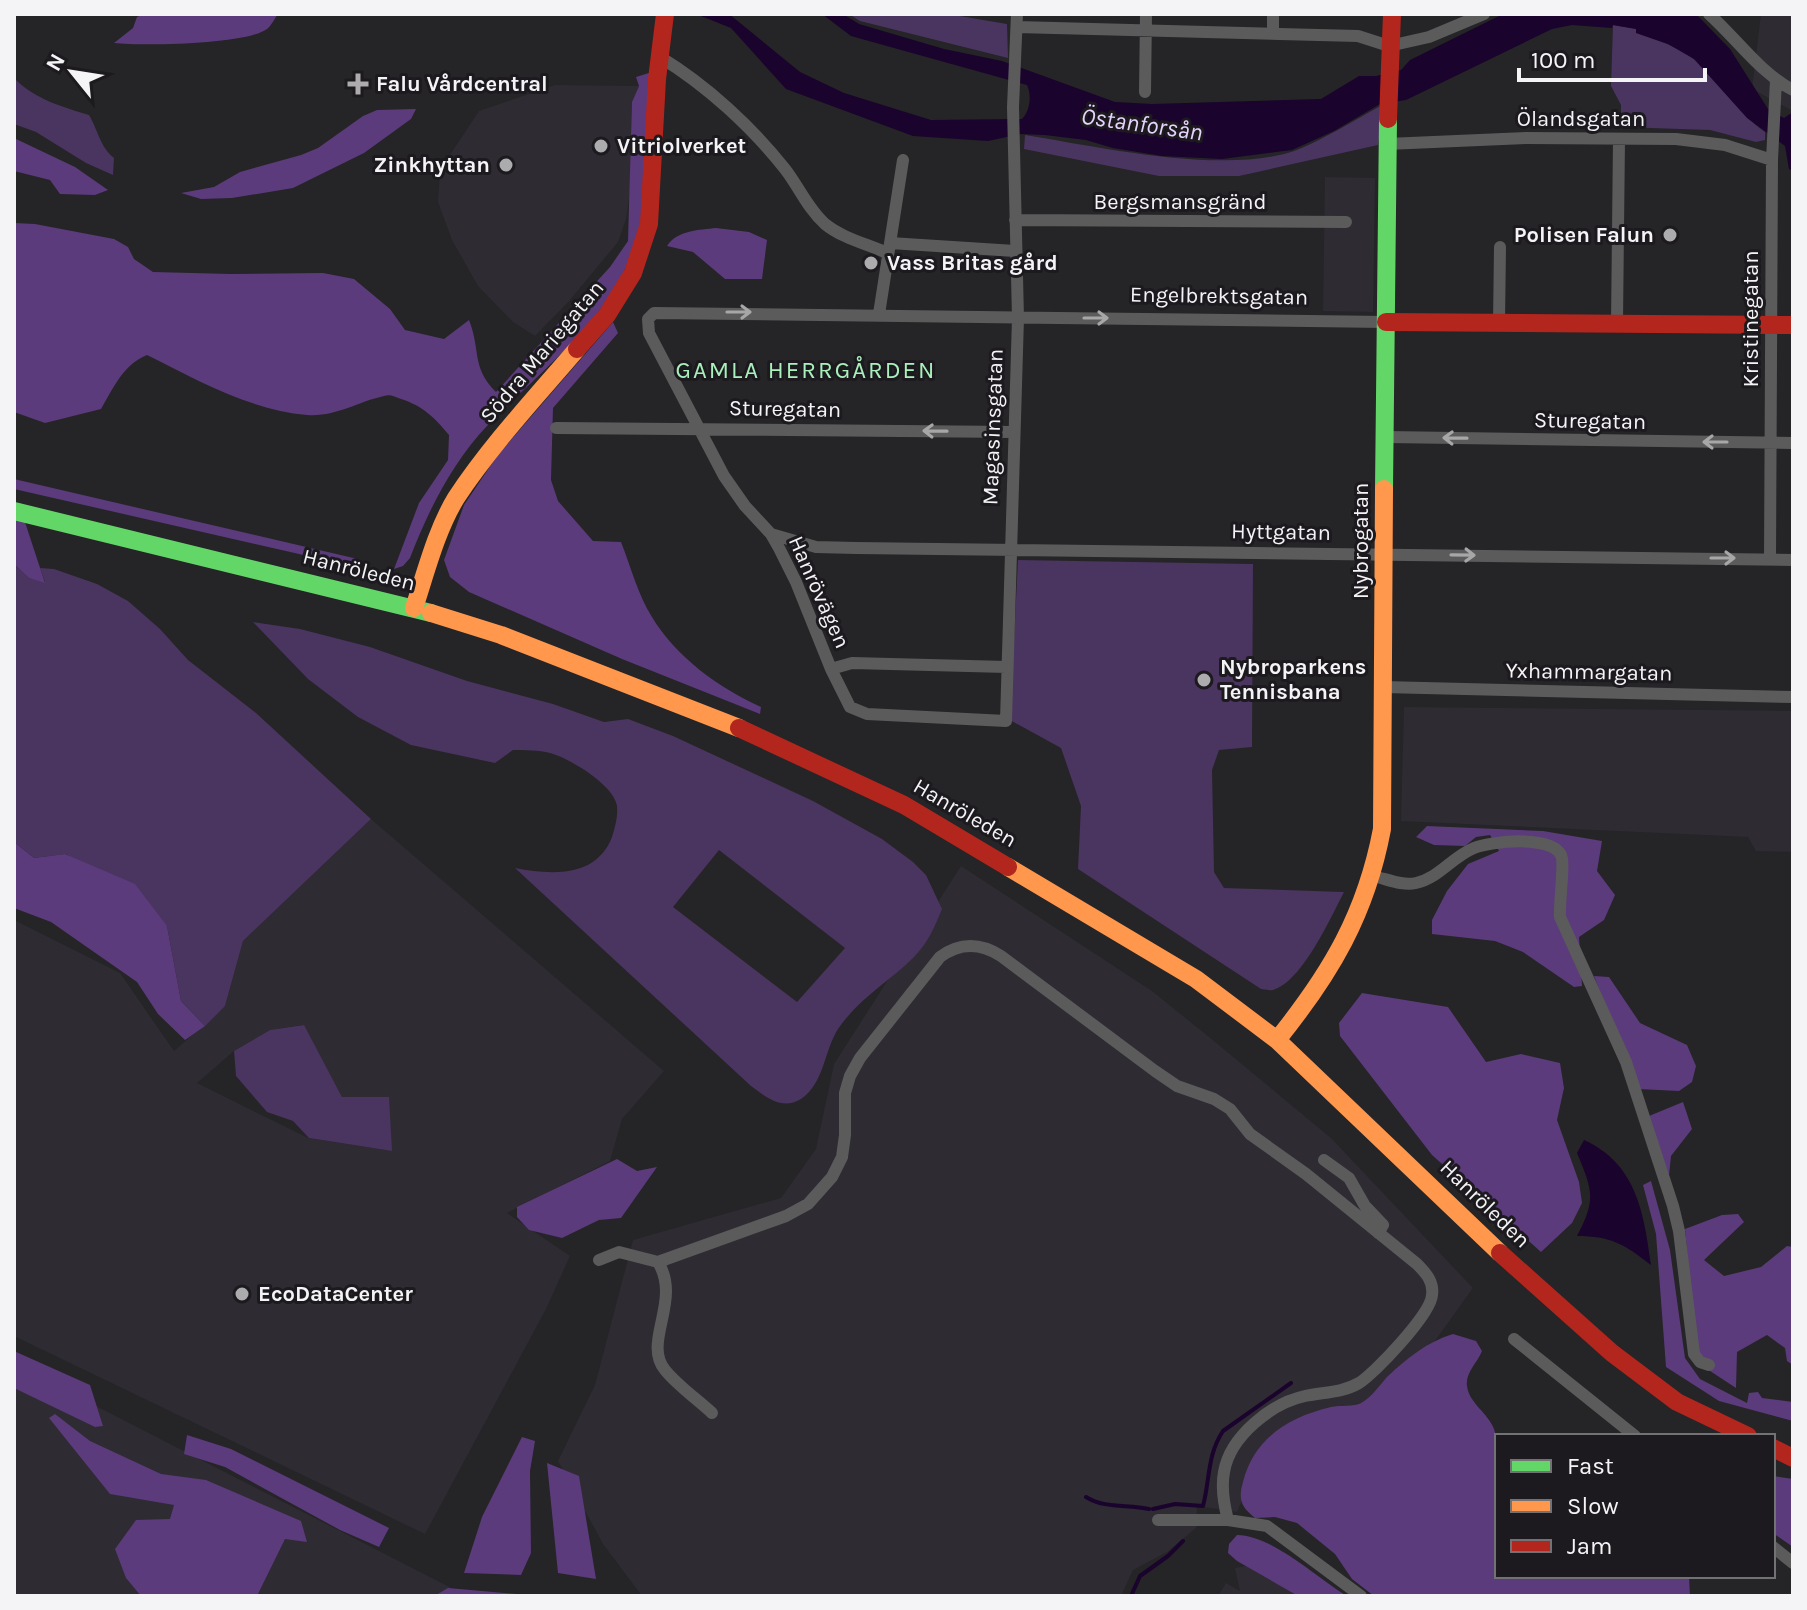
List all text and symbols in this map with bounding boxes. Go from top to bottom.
north arrow [32,32,112,112]
scale bar [1519,32,1705,82]
text: 100 m [1531,46,1596,74]
text: N [40,49,71,76]
place label: Falu Vårdcentral [376,71,548,97]
marker: Falu Vårdcentral [347,73,369,95]
water label: Östanforsån [1079,102,1205,146]
street label: Ölandsgatan [1517,106,1645,132]
place label: Vitriolverket [617,133,747,159]
marker: Vitriolverket [592,137,610,155]
place label: Zinkhyttan [374,152,490,178]
marker: Zinkhyttan [497,156,515,174]
street label: Bergsmansgränd [1094,189,1266,215]
place label: Polisen Falun [1514,222,1654,248]
marker: Polisen Falun [1661,226,1679,244]
place label: Vass Britas gård [887,250,1058,276]
street label: Kristinegatan [1738,250,1764,388]
marker: Vass Britas gård [862,254,880,272]
street label: Södra Mariegatan [475,275,609,429]
street label: Engelbrektsgatan [1130,281,1308,311]
one-way arrow [725,305,752,320]
one-way arrow [1082,310,1109,326]
street label: Magasinsgatan [977,348,1009,506]
district label: GAMLA HERRGÅRDEN [676,355,936,384]
street label: Sturegatan [729,395,841,423]
street label: Sturegatan [1534,407,1646,435]
one-way arrow [922,423,949,438]
one-way arrow [1442,431,1469,446]
one-way arrow [1702,434,1729,450]
street label: Nybrogatan [1348,483,1374,599]
street label: Hyttgatan [1231,518,1331,546]
street label: Hanrövägen [783,532,855,652]
street label: Hanröleden [300,543,418,597]
one-way arrow [1449,547,1476,563]
one-way arrow [1709,551,1736,566]
place label: Nybroparkens Tennisbana [1220,654,1366,705]
street label: Yxhammargatan [1505,658,1673,686]
marker: Nybroparkens Tennisbana [1195,671,1213,689]
street label: Hanröleden [909,773,1021,853]
street label: Hanröleden [1435,1155,1535,1253]
place label: EcoDataCenter [258,1281,413,1307]
marker: EcoDataCenter [233,1285,251,1303]
legend [1495,1434,1775,1578]
text: Fast [1567,1452,1614,1480]
text: Slow [1567,1492,1619,1520]
text: Jam [1567,1532,1612,1560]

